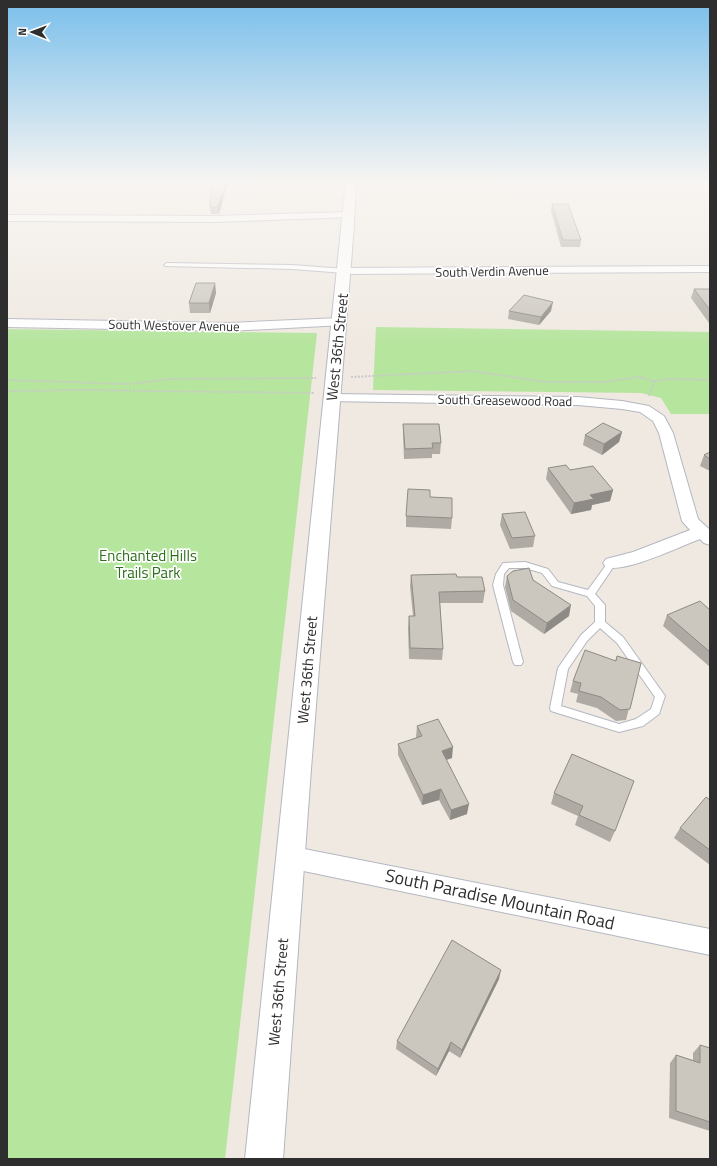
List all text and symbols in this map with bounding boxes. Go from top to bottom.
north arrow [12,12,52,52]
text: N [14,28,30,36]
street label: South Verdin Avenue [435,260,549,282]
street label: West 36th Street [320,291,354,402]
street label: South Westover Avenue [108,314,240,336]
street label: South Greasewood Road [437,389,573,411]
park label: Enchanted Hills Trails Park [99,544,197,584]
street label: West 36th Street [291,614,323,725]
street label: South Paradise Mountain Road [383,861,617,937]
street label: West 36th Street [262,936,294,1047]

